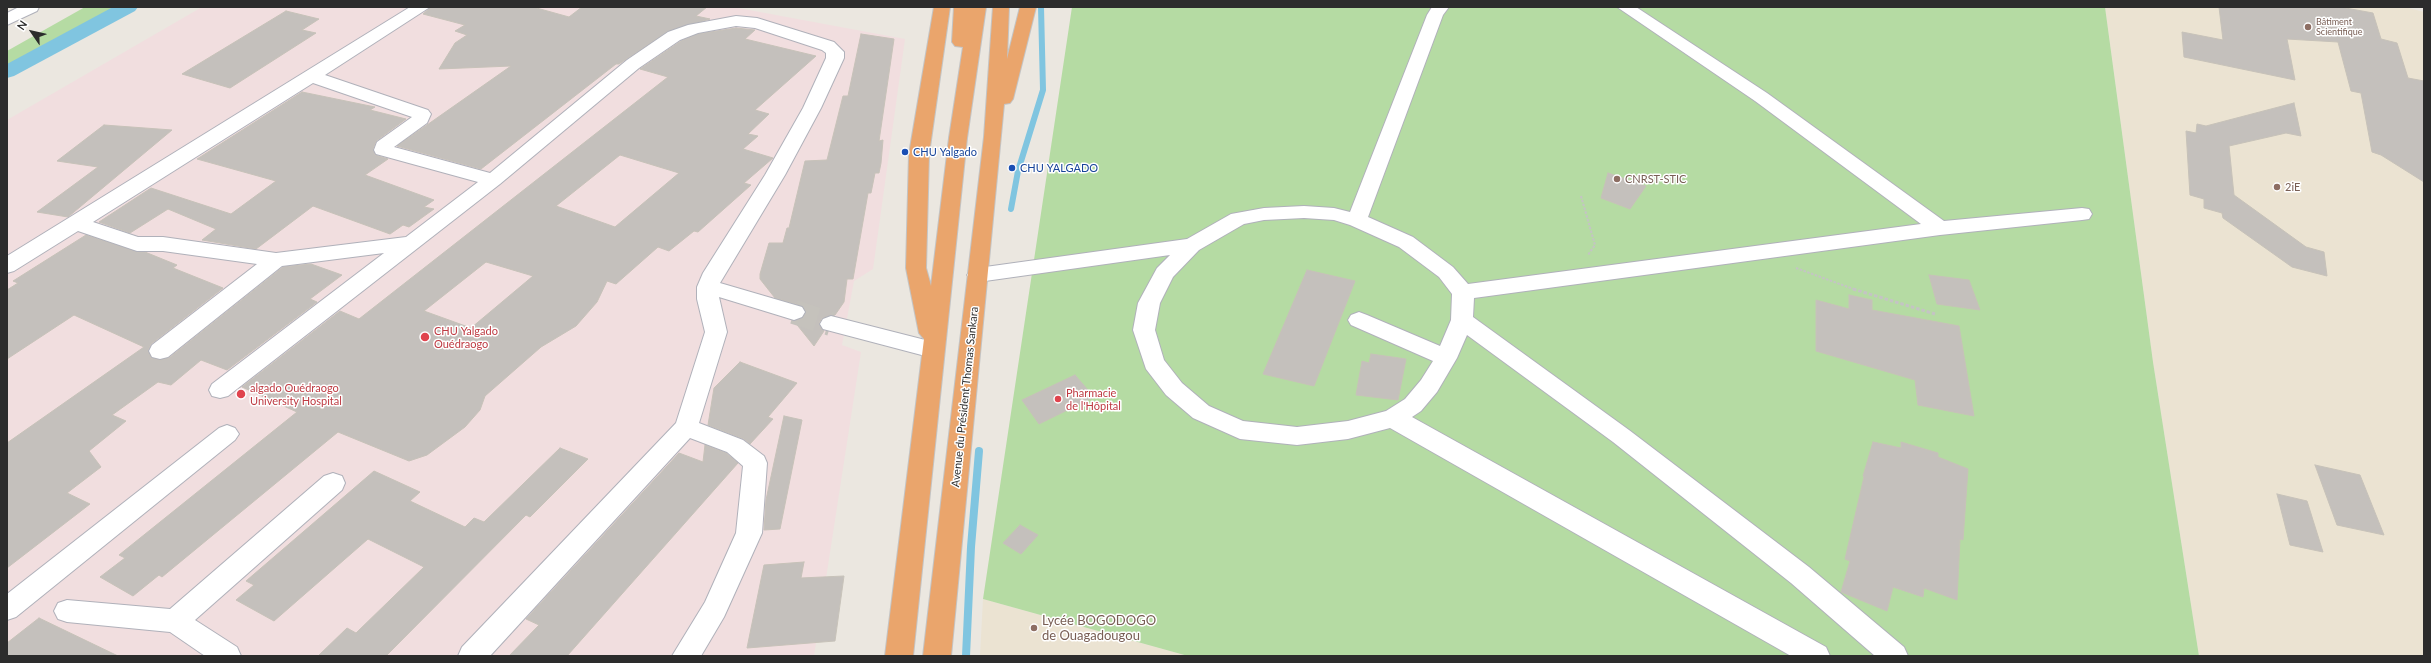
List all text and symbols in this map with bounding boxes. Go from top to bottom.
north arrow [12,12,52,52]
place label: Bâtiment Scientifique [2316,17,2363,38]
text: N [14,18,29,32]
marker: Bâtiment Scientifique [2303,22,2313,32]
place label: CHU Yalgado [913,145,977,159]
marker: CHU Yalgado [900,147,910,157]
place label: CHU YALGADO [1020,161,1098,175]
marker: CHU YALGADO [1007,163,1017,173]
place label: CNRST-STIC [1625,172,1686,186]
marker: CNRST-STIC [1612,174,1622,184]
place label: 2iE [2285,180,2300,194]
marker: 2iE [2272,182,2282,192]
street label: Avenue du Président Thomas Sankara [949,306,981,488]
place label: CHU Yalgado Ouédraogo [434,324,498,350]
marker: CHU Yalgado Ouédraogo [419,331,431,343]
place label: algado Ouédraogo University Hospital [250,381,342,407]
place label: Pharmacie de l'Hôpital [1066,386,1121,412]
marker: algado Ouédraogo University Hospital [235,388,247,400]
marker: Pharmacie de l'Hôpital [1053,394,1063,404]
place label: Lycée BOGODOGO de Ouagadougou [1042,613,1156,644]
marker: Lycée BOGODOGO de Ouagadougou [1029,623,1039,633]

